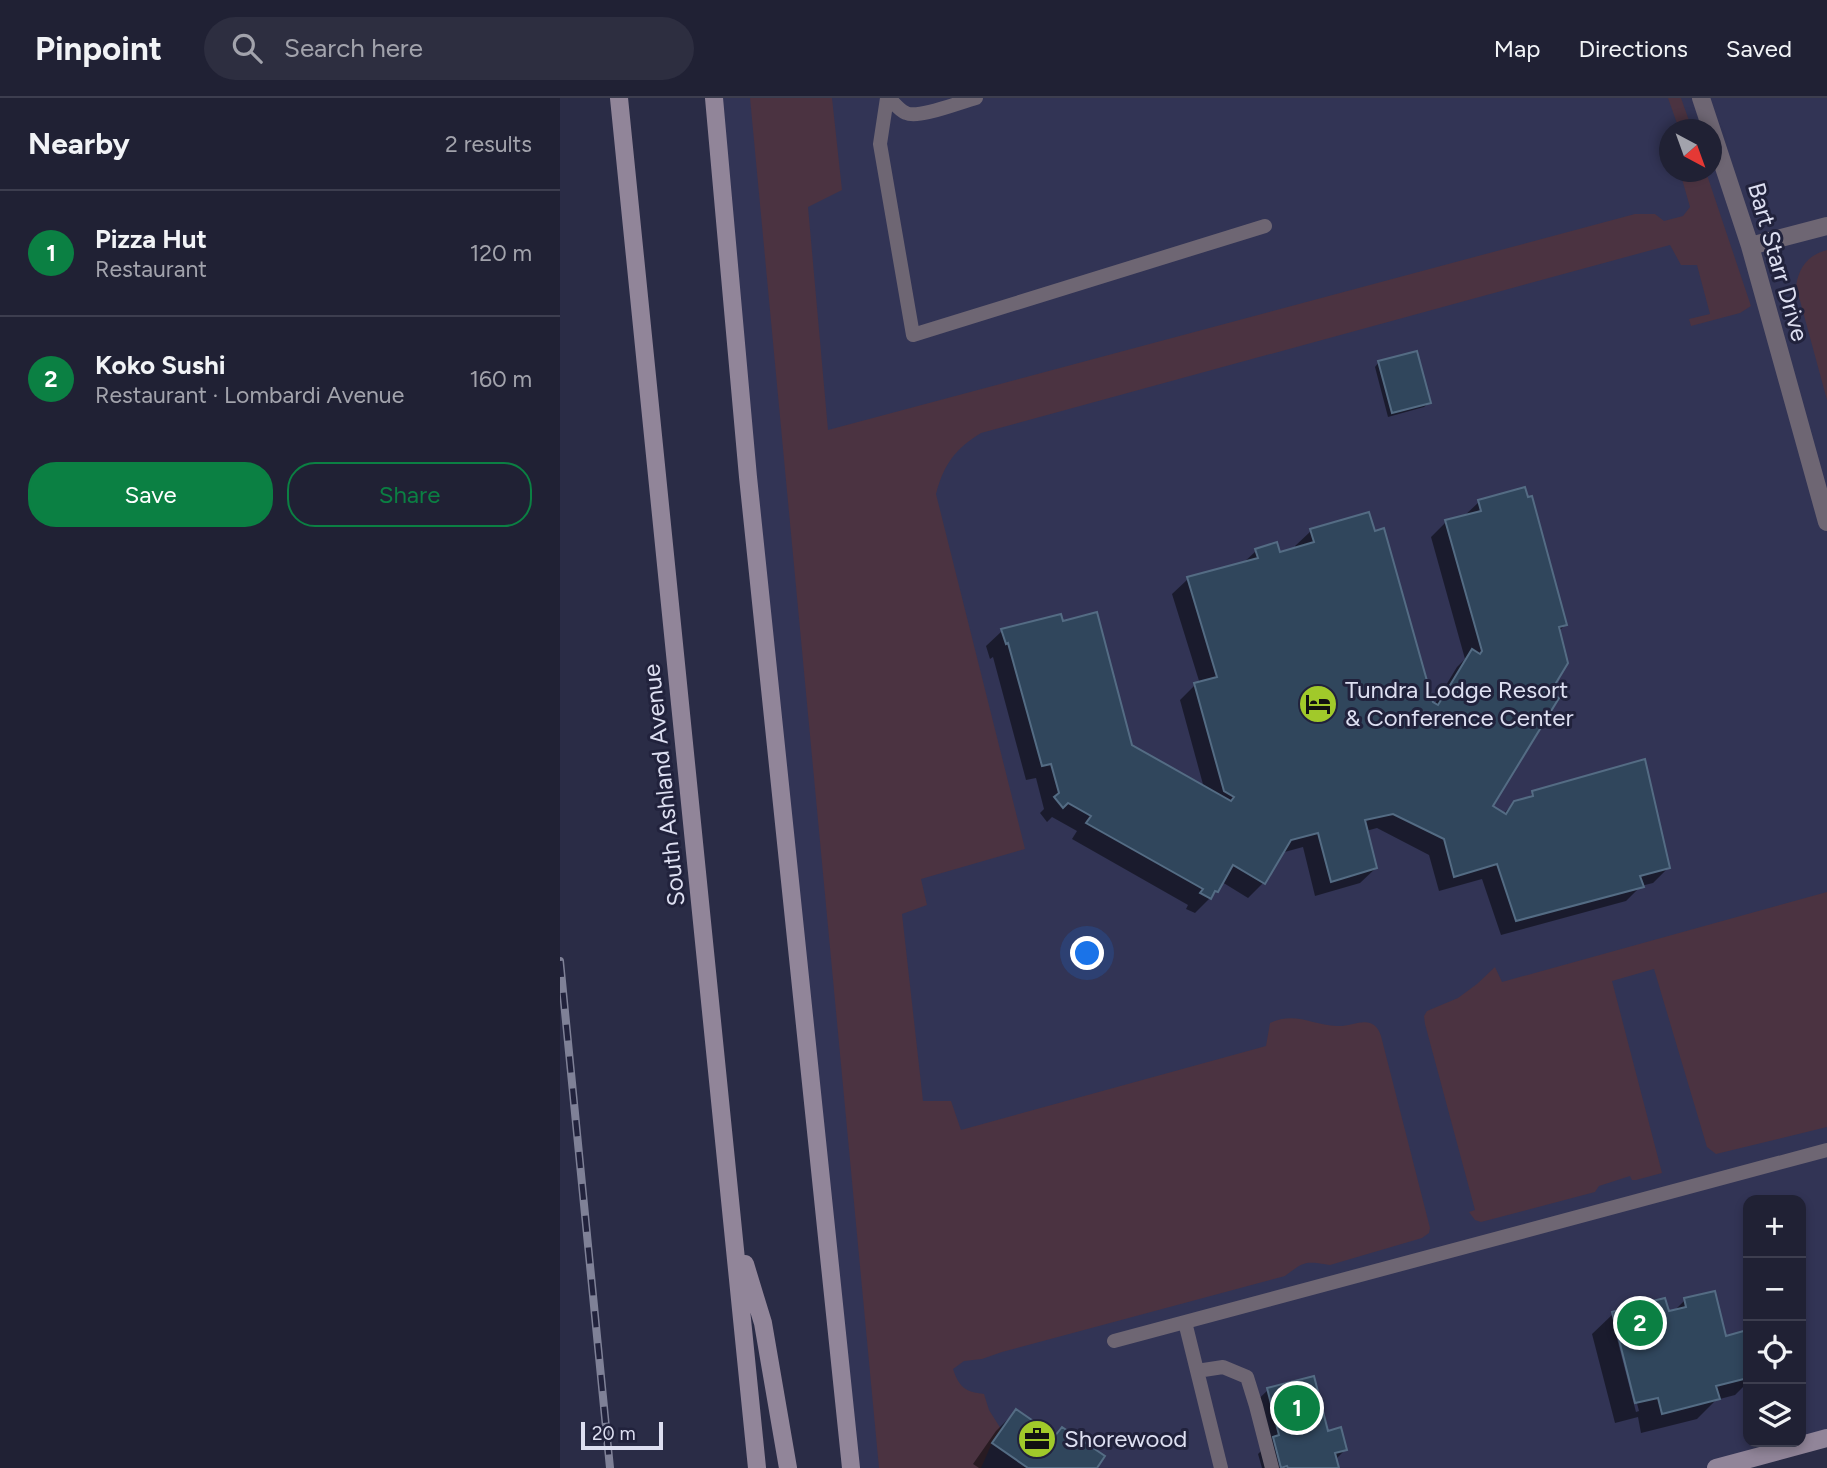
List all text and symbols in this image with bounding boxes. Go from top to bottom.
search box [204,17,694,80]
text: Pinpoint [35,29,162,68]
icon: search [228,29,266,67]
text: Search here [284,32,423,64]
text: Map [1494,34,1540,63]
text: Directions [1578,34,1688,63]
text: Saved [1726,34,1792,63]
north arrow [1659,119,1722,182]
text: Nearby [28,125,130,162]
text: 2 results [445,130,532,158]
street label: Bart Starr Drive [1742,179,1815,345]
text: Pizza Hut [95,223,207,255]
text: 1 [46,239,56,267]
text: 120 m [470,239,532,267]
text: Restaurant [95,255,207,283]
text: Koko Sushi [95,349,226,381]
text: 2 [44,365,58,393]
text: 160 m [469,365,532,393]
text: Restaurant · Lombardi Avenue [95,381,404,409]
button: Save [28,462,273,527]
button: Share [287,462,532,527]
street label: South Ashland Avenue [636,663,691,908]
place label: Tundra Lodge Resort & Conference Center [1345,675,1574,732]
hotel icon: Tundra Lodge Resort & Conference Center [1297,683,1339,725]
your location [1070,936,1104,970]
map controls [1743,1195,1806,1447]
button: + [1743,1195,1806,1258]
button: − [1743,1258,1806,1321]
pin: 2 [1617,1297,1663,1349]
button: locate [1743,1321,1806,1384]
pin: 1 [1274,1382,1320,1434]
button: layers [1743,1384,1806,1447]
office icon: Shorewood [1016,1418,1058,1460]
scale bar [581,1419,663,1451]
text: 20 m [592,1422,636,1445]
place label: Shorewood [1064,1424,1187,1453]

